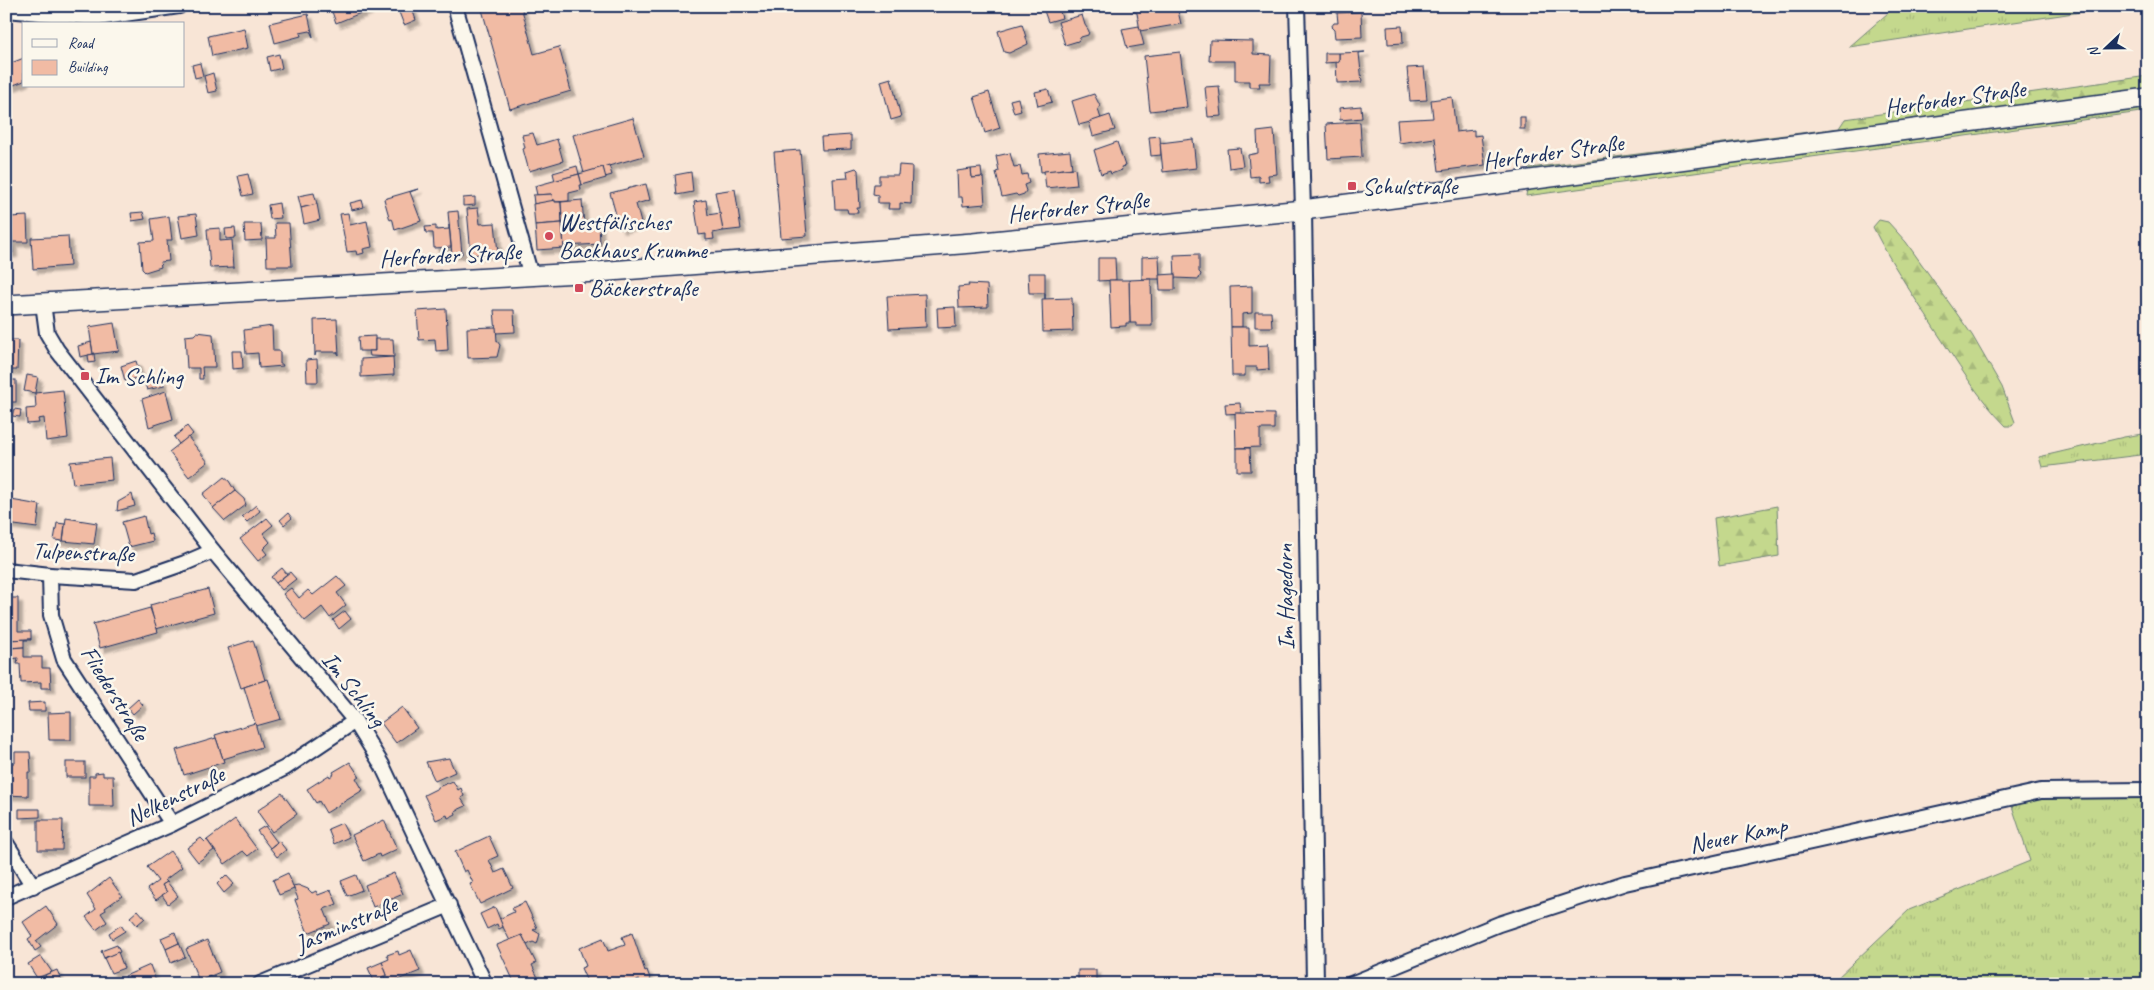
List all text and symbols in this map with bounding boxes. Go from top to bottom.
legend [22,22,185,88]
north arrow [2082,22,2132,72]
text: Road [68,34,95,53]
text: N [2084,43,2104,60]
text: Building [68,58,108,77]
street label: Herforder Straße [1883,73,2029,123]
street label: Herforder Straße [1481,127,1627,177]
place label: Schulstraße [1362,171,1459,201]
marker: Schulstraße [1346,180,1358,192]
street label: Herforder Straße [1006,184,1152,229]
place label: Westfälisches Backhaus Krumme [559,207,709,265]
marker: Westfälisches Backhaus Krumme [543,230,555,242]
street label: Herforder Straße [378,236,524,274]
place label: Bäckerstraße [589,273,700,303]
marker: Bäckerstraße [573,282,585,294]
place label: Im Schling [95,361,184,391]
marker: Im Schling [79,370,91,382]
street label: Tulpenstraße [32,535,137,569]
street label: Im Hagedorn [1269,543,1301,651]
street label: Fliederstraße [74,640,157,748]
street label: Im Schling [315,645,394,734]
street label: Nelkenstraße [121,758,231,833]
street label: Neuer Kamp [1686,810,1791,860]
street label: Jasminstraße [290,888,403,959]

